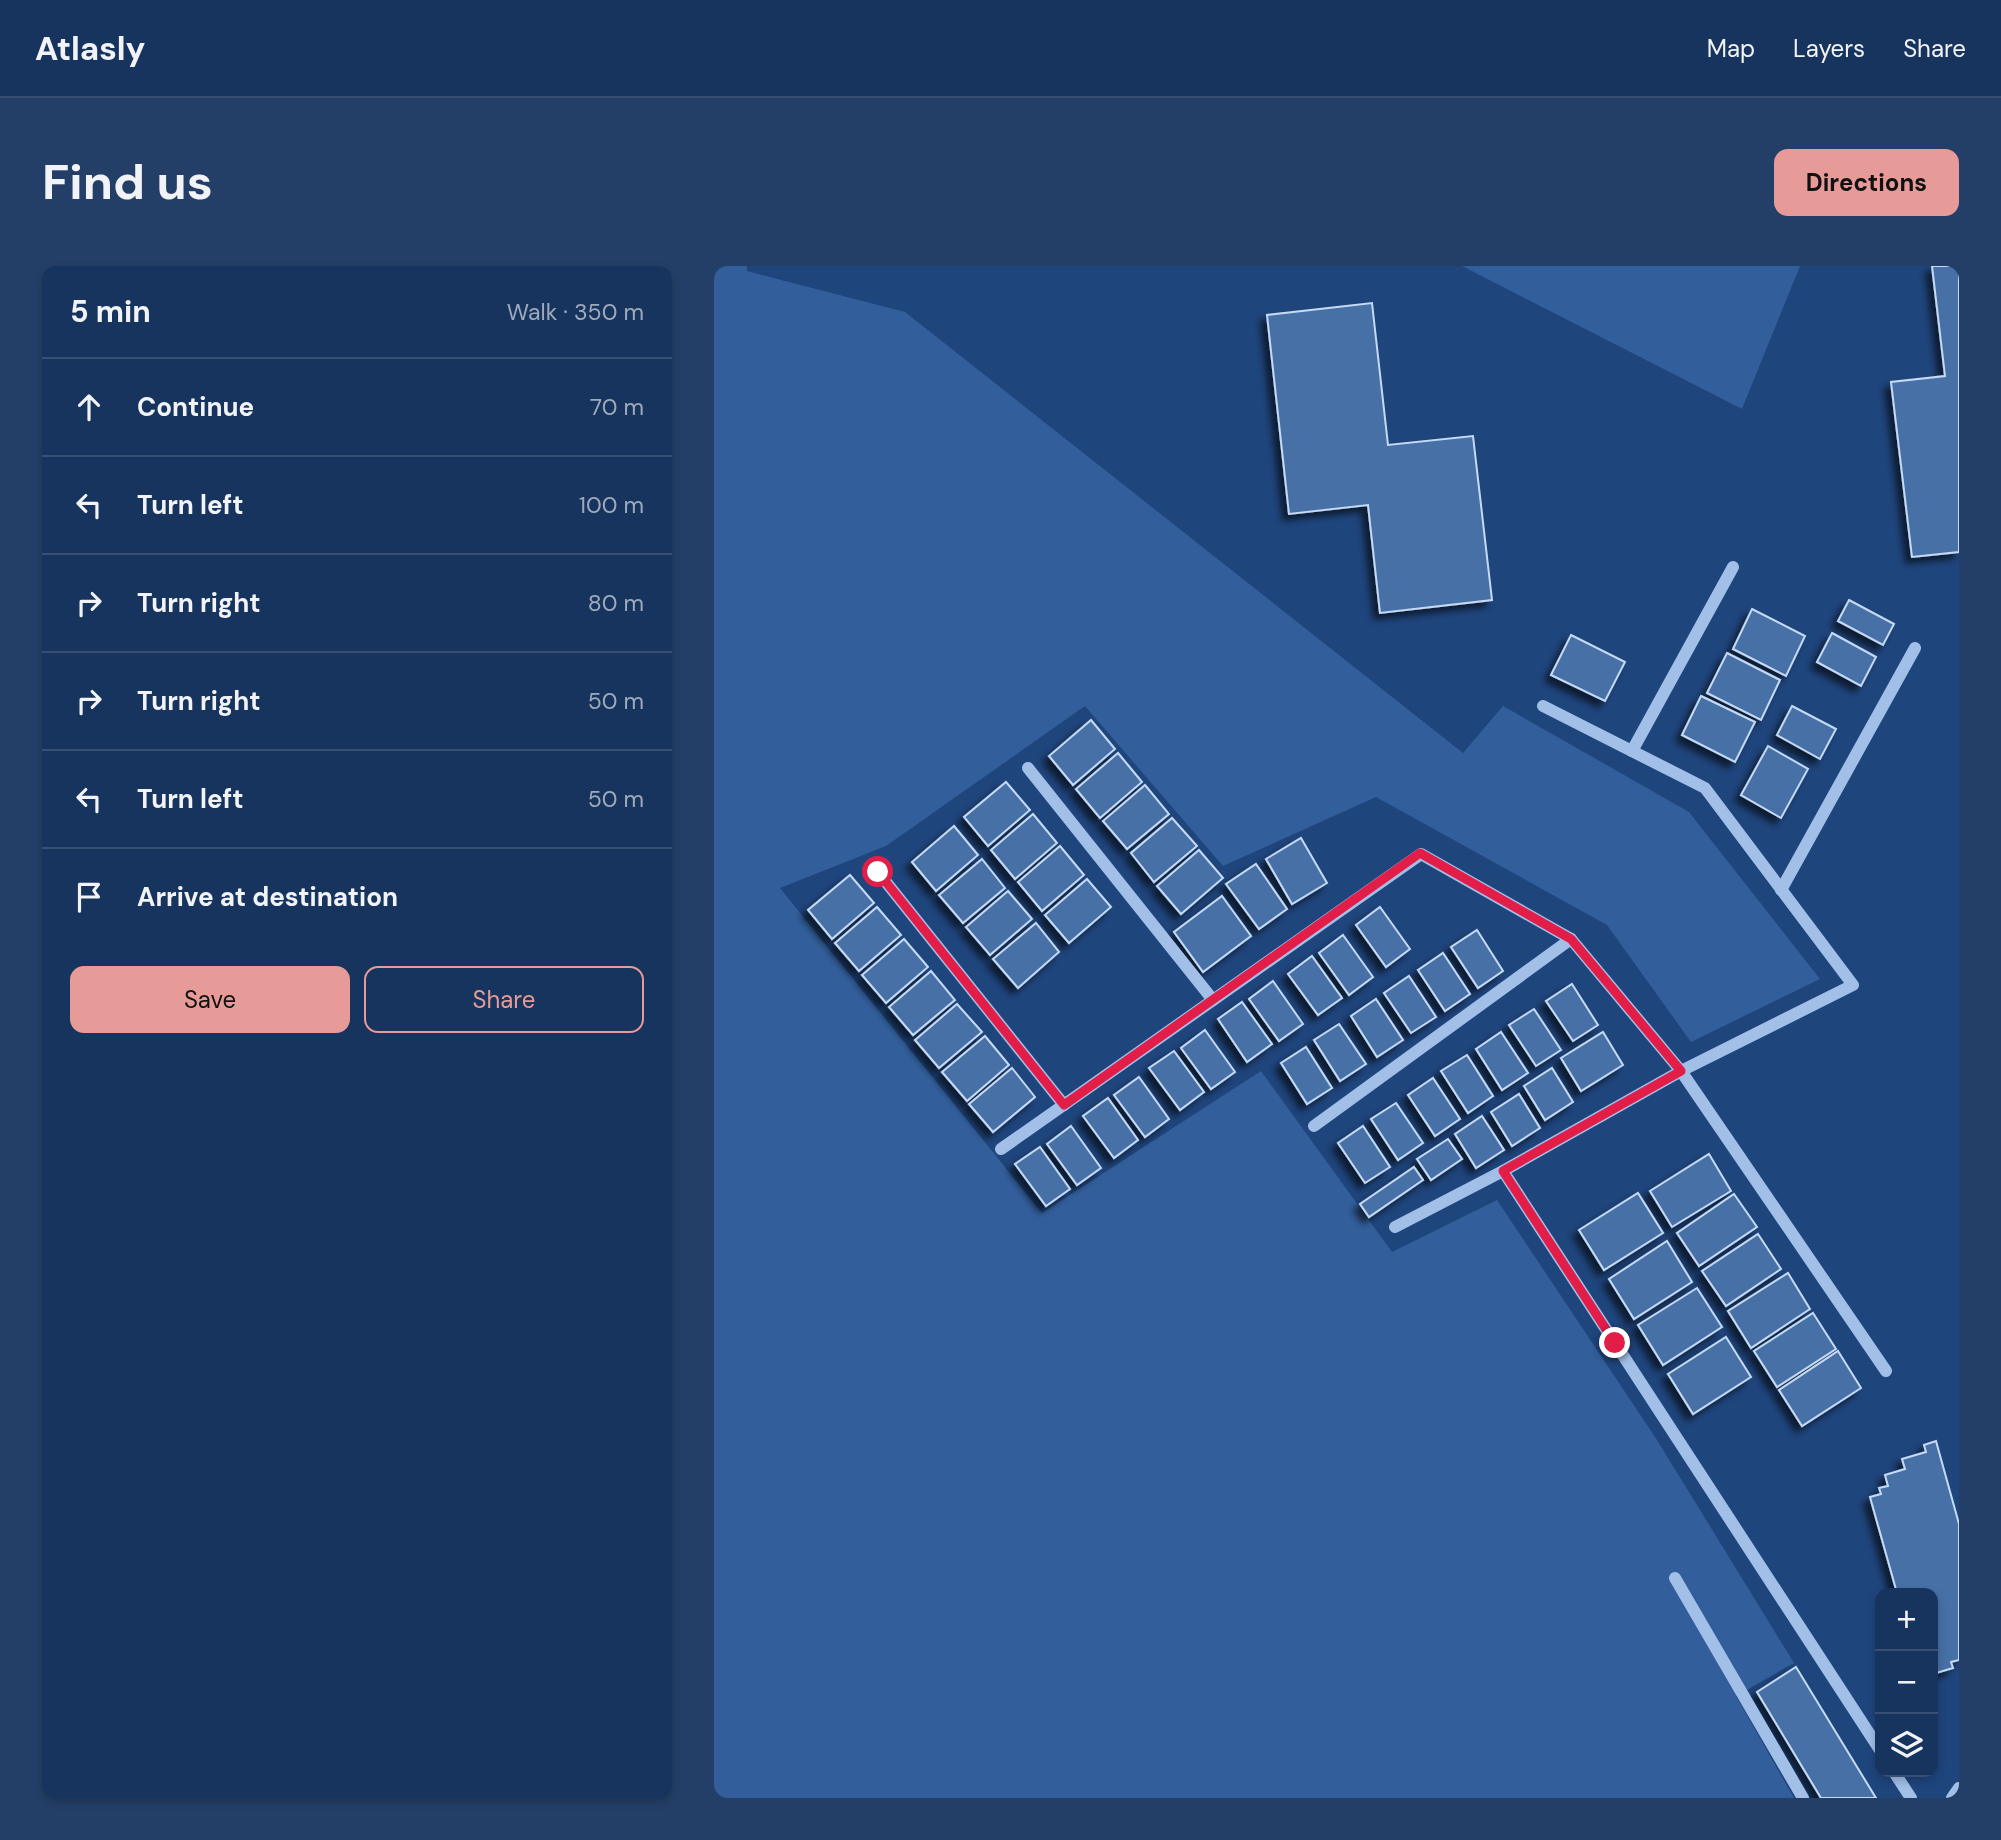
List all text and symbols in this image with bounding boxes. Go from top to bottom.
text: Atlasly [35,27,145,70]
text: Map [1707,33,1755,64]
text: Layers [1793,33,1865,64]
text: Share [1903,33,1966,64]
button: Directions [1774,149,1959,216]
text: Find us [42,150,213,214]
text: 5 min [70,292,151,331]
text: Walk · 350 m [507,297,644,327]
icon: ahead [70,388,108,426]
text: Continue [137,390,254,424]
text: 70 m [590,392,644,422]
icon: left [70,486,108,524]
text: Turn left [137,488,244,522]
text: 100 m [579,490,644,520]
icon: right [70,584,108,622]
text: Turn right [137,586,261,620]
text: 80 m [588,588,644,618]
icon: right [70,682,108,720]
text: Turn right [137,684,261,718]
text: 50 m [588,686,644,716]
icon: left [70,780,108,818]
text: Turn left [137,782,244,816]
text: 50 m [588,784,644,814]
route start [862,856,893,887]
icon: arrive [70,878,108,916]
text: Arrive at destination [137,880,398,914]
button: Save [70,966,350,1033]
button: Share [364,966,644,1033]
route end [1599,1327,1630,1358]
map controls [1875,1588,1938,1777]
button: + [1875,1588,1938,1651]
button: − [1875,1651,1938,1714]
button: layers [1875,1714,1938,1777]

